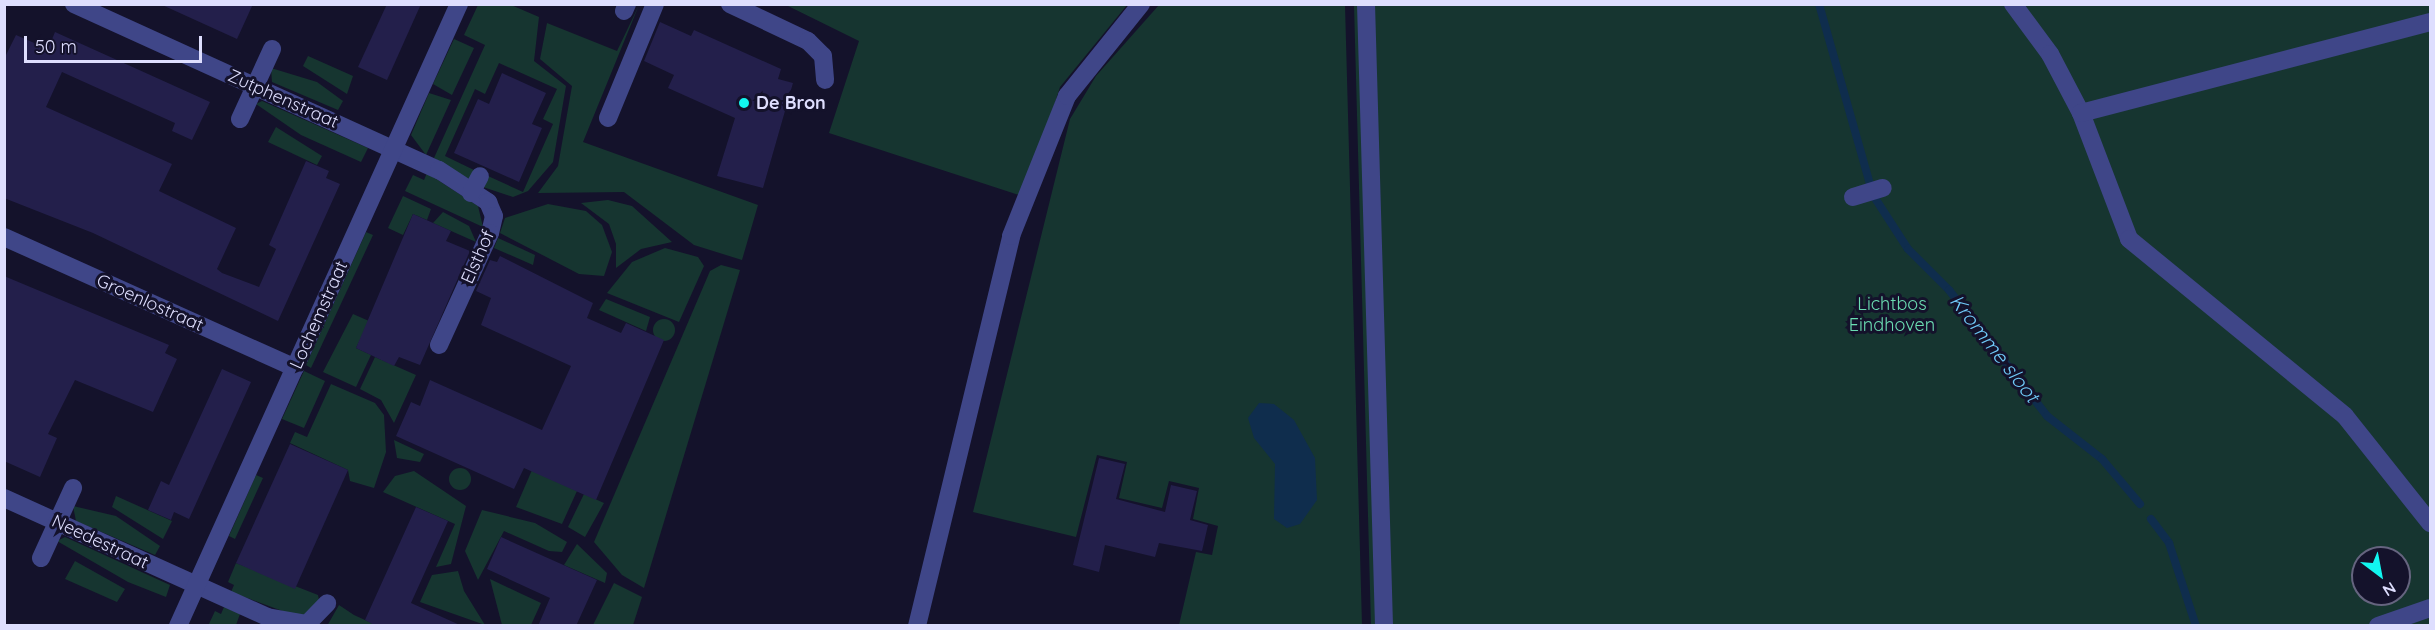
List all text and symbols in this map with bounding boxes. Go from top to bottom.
scale bar [27,24,206,62]
text: 50 m [35,35,77,58]
street label: Zutphenstraat [224,65,342,133]
place label: De Bron [756,92,826,114]
marker: De Bron [737,96,751,110]
street label: Elsthof [457,227,499,287]
street label: Lochemstraat [286,258,352,372]
street label: Groenlostraat [93,270,207,336]
water label: Kromme sloot [1945,289,2045,407]
park label: Lichtbos Eindhoven [1849,294,1935,336]
street label: Needestraat [48,510,152,574]
north arrow [2351,546,2411,606]
text: N [2379,578,2400,601]

